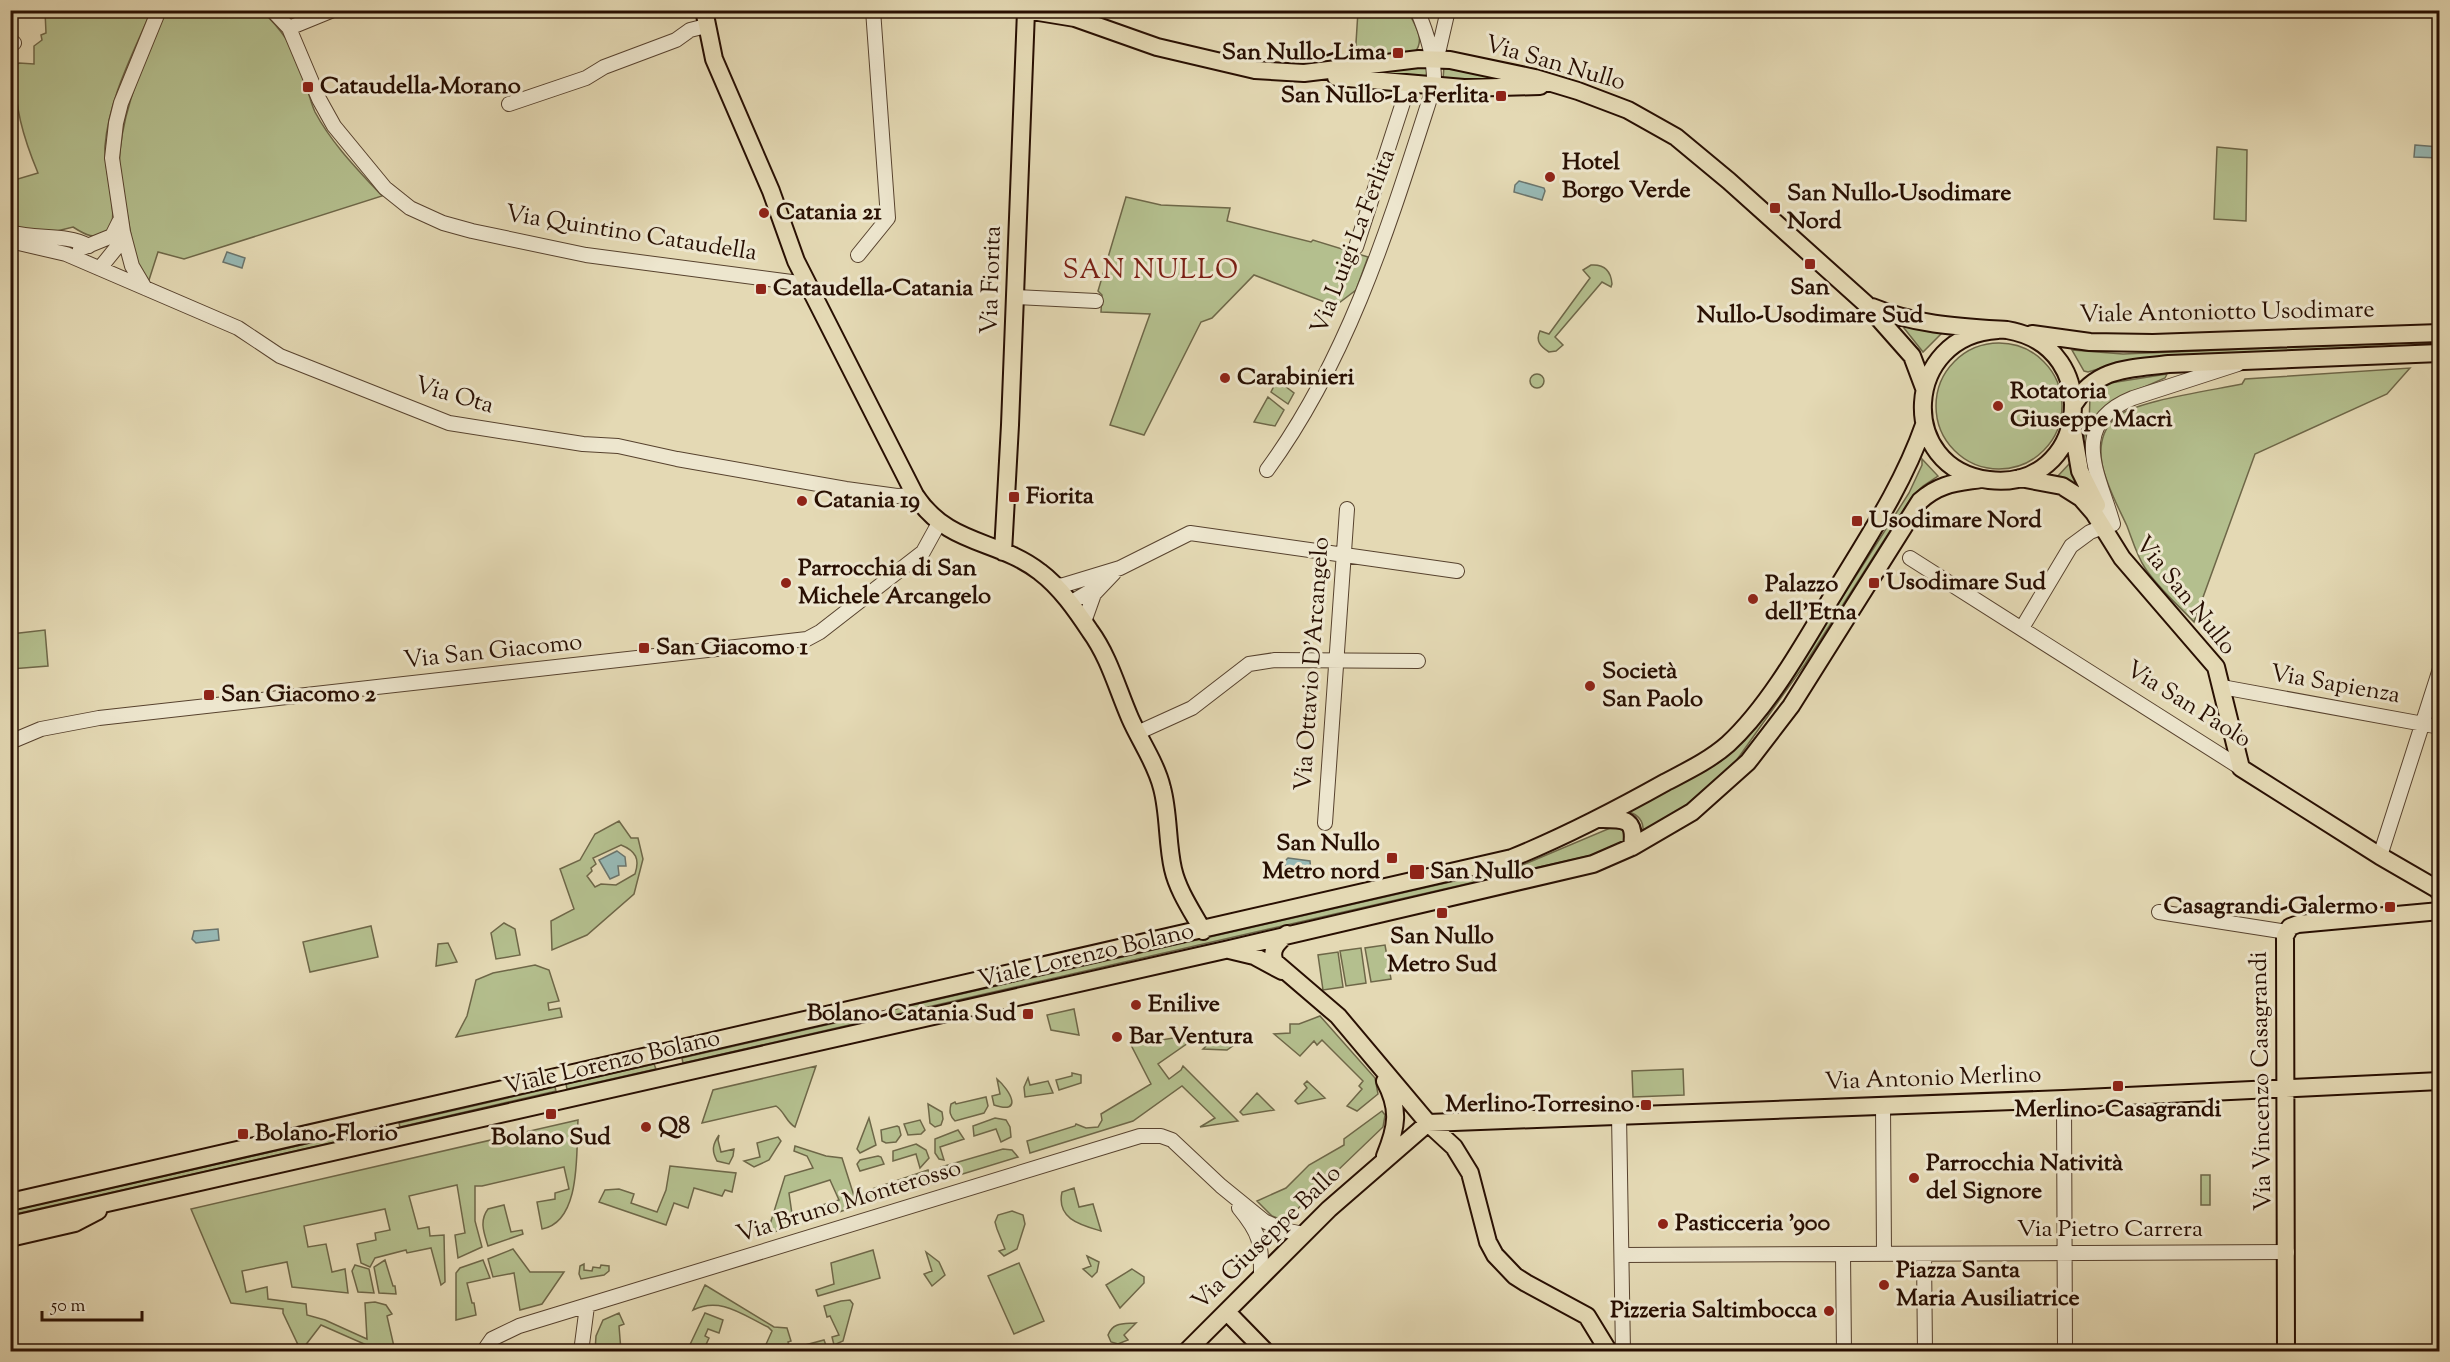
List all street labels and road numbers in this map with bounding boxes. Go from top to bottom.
street label: Via San Nullo [1481,28,1629,100]
street label: Via Luigi La Ferlita [1303,144,1405,340]
street label: Via Quintino Cataudella [503,197,759,271]
street label: Via Fiorita [973,225,1011,335]
street label: Viale Antoniotto Usodimare [2079,293,2375,333]
street label: Via Ota [411,369,497,423]
street label: Via San Nullo [2126,529,2244,663]
street label: Via Ottavio D'Arcangelo [1287,536,1339,792]
street label: Via San Giacomo [402,626,584,678]
street label: Via San Paolo [2119,653,2257,757]
street label: Via Sapienza [2267,657,2403,713]
street label: Viale Lorenzo Bolano [975,915,1197,997]
street label: Via Vincenzo Casagrandi [2243,951,2281,1211]
street label: Viale Lorenzo Bolano [501,1022,723,1104]
street label: Via Antonio Merlino [1824,1058,2042,1100]
street label: Via Bruno Monterosso [732,1152,966,1252]
street label: Via Giuseppe Ballo [1184,1157,1350,1319]
street label: Via Pietro Carrera [2017,1213,2203,1247]

